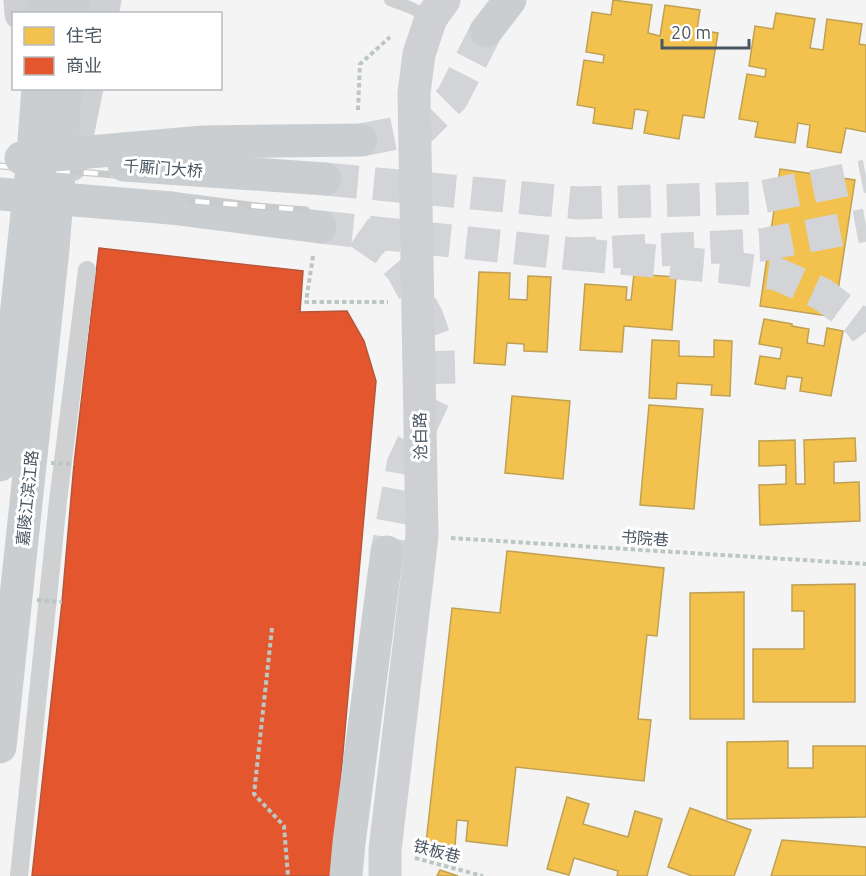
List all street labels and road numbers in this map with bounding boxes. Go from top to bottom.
street label: 千厮门大桥 [122,156,204,180]
street label: 沧白路 [411,412,429,460]
street label: 嘉陵江滨江路 [13,449,41,547]
street label: 书院巷 [620,527,670,549]
street label: 铁板巷 [411,836,463,866]

